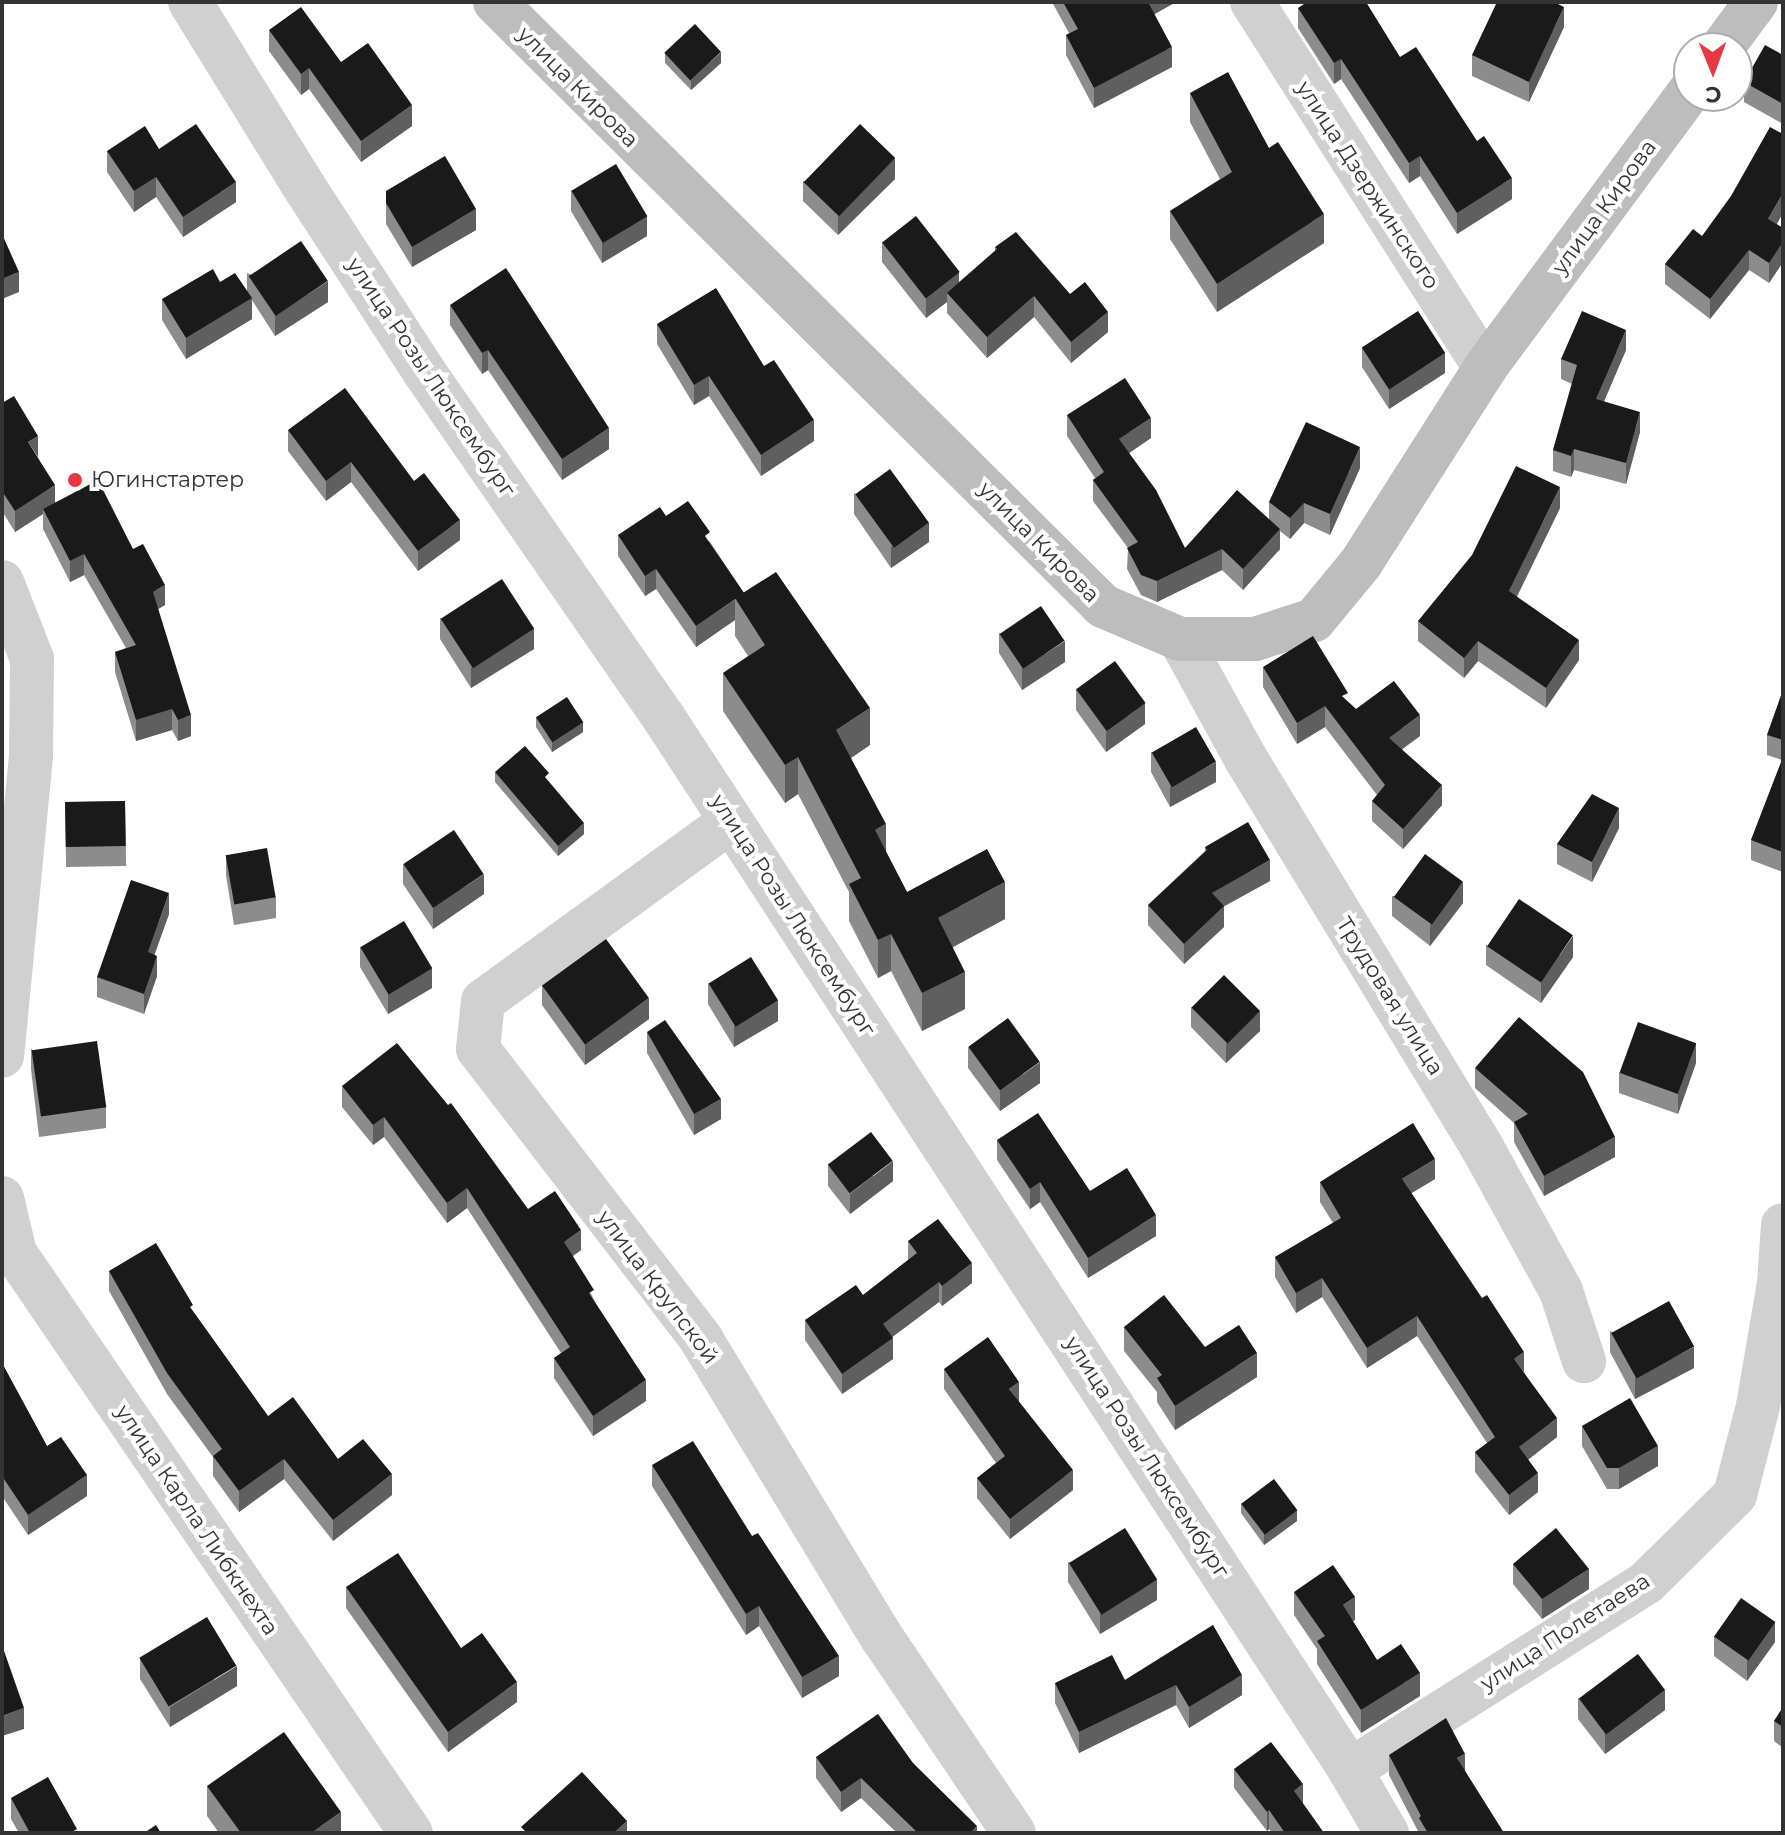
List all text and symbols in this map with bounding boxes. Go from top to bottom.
street label: улица Кирова [512,21,644,153]
north arrow [1673,32,1753,112]
street label: улица Дзержинского [1291,76,1445,294]
text: С [1705,81,1722,108]
street label: улица Кирова [1546,134,1662,280]
street label: улица Розы Люксембург [341,253,521,501]
place label: Югинстартер [91,467,244,493]
marker: Югинстартер [66,471,84,489]
street label: улица Кирова [973,476,1105,608]
street label: улица Розы Люксембург [705,789,881,1041]
street label: Трудовая улица [1331,912,1449,1080]
street label: улица Крупской [592,1205,724,1369]
street label: улица Розы Люксембург [1059,1331,1235,1583]
street label: улица Карла Либкнехта [110,1400,284,1640]
street label: улица Полетаева [1475,1567,1655,1697]

